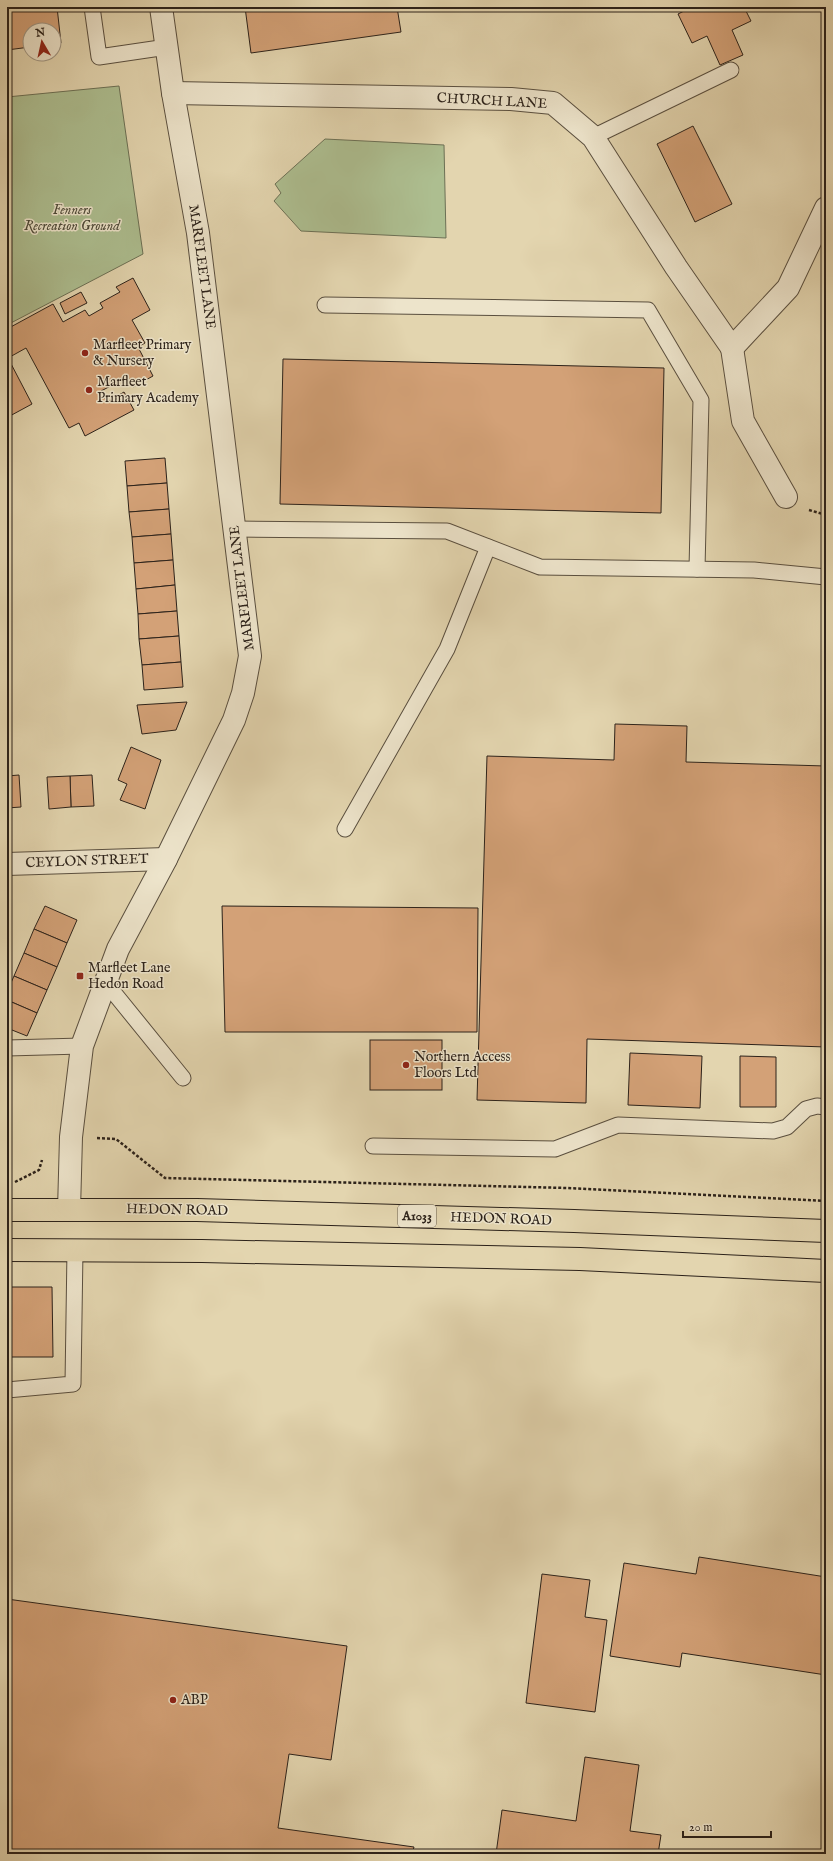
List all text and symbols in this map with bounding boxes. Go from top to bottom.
north arrow [22,22,62,62]
text: N [34,25,47,41]
street label: CHURCH LANE [436,89,548,113]
park label: Fenners Recreation Ground [24,201,121,235]
street label: MARFLEET LANE [184,203,220,331]
place label: Marfleet Primary & Nursery [93,336,192,370]
marker: Marfleet Primary & Nursery [80,348,90,358]
place label: Marfleet Primary Academy [97,373,199,407]
marker: Marfleet Primary Academy [84,385,94,395]
street label: MARFLEET LANE [225,524,259,652]
street label: CEYLON STREET [25,850,150,872]
place label: Marfleet Lane Hedon Road [88,959,171,993]
marker: Marfleet Lane Hedon Road [75,971,85,981]
place label: Northern Access Floors Ltd [414,1048,510,1082]
marker: Northern Access Floors Ltd [401,1060,411,1070]
street label: HEDON ROAD [126,1200,228,1220]
road number: A1033 [398,1205,436,1227]
street label: HEDON ROAD [450,1208,552,1230]
place label: ABP [180,1691,208,1709]
marker: ABP [168,1695,178,1705]
scale bar [683,1813,771,1839]
text: 20 m [689,1820,712,1835]

